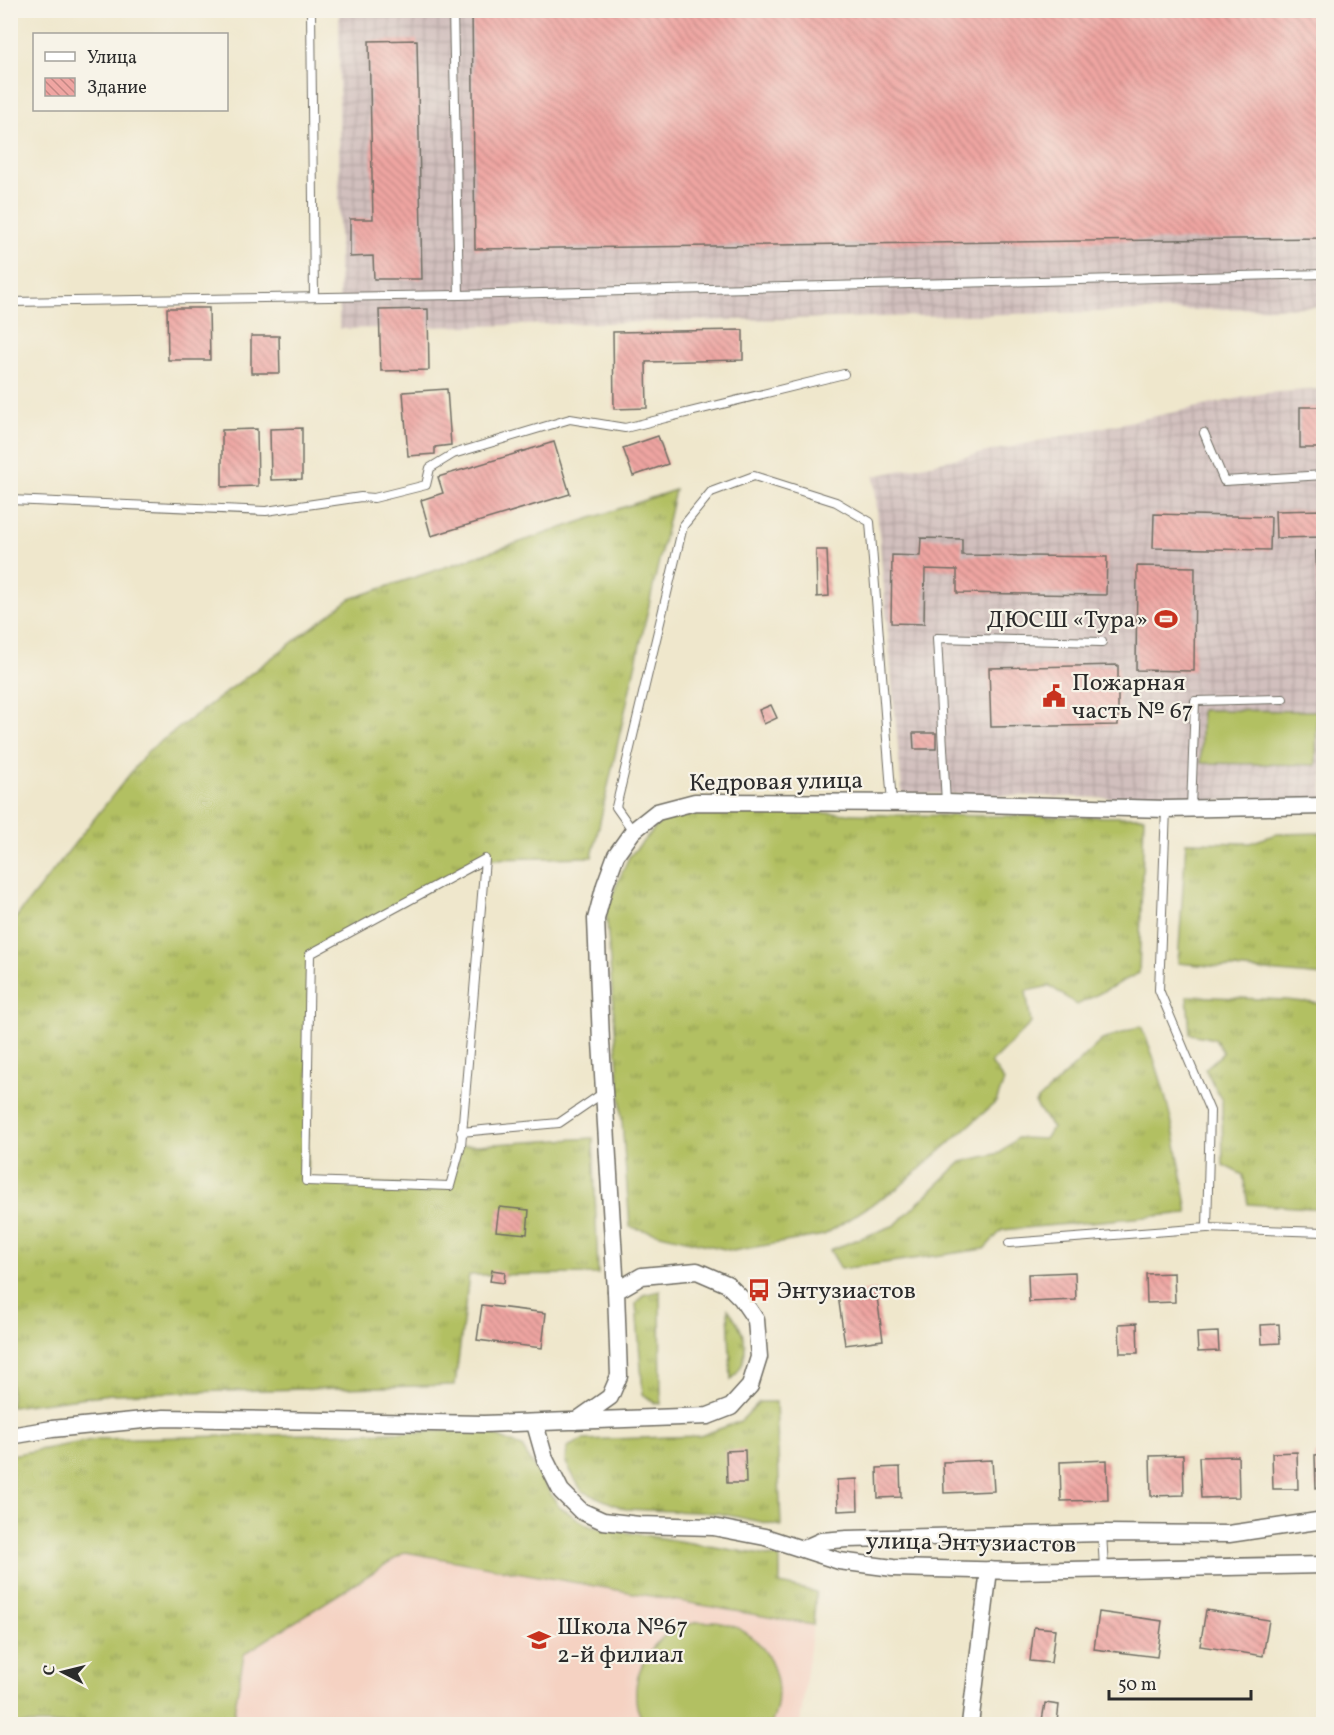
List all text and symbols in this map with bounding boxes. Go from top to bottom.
legend [33,33,228,111]
text: Улица [87,46,137,71]
text: Здание [87,76,147,101]
place label: ДЮСШ «Тура» [987,604,1148,638]
sports icon: ДЮСШ «Тура» [1153,606,1179,632]
place label: Пожарная часть № 67 [1072,667,1193,729]
public building icon: Пожарная часть № 67 [1041,683,1067,709]
street label: Кедровая улица [689,764,863,802]
place label: Энтузиастов [777,1275,916,1309]
bus stop icon: Энтузиастов [746,1277,772,1303]
street label: улица Энтузиастов [865,1525,1077,1563]
place label: Школа №67 2-й филиал [557,1611,688,1673]
school or university icon: Школа №67 2-й филиал [526,1627,552,1653]
north arrow [33,1642,93,1702]
scale bar [1109,1663,1252,1701]
text: С [39,1664,62,1677]
text: 50 m [1118,1673,1157,1698]

